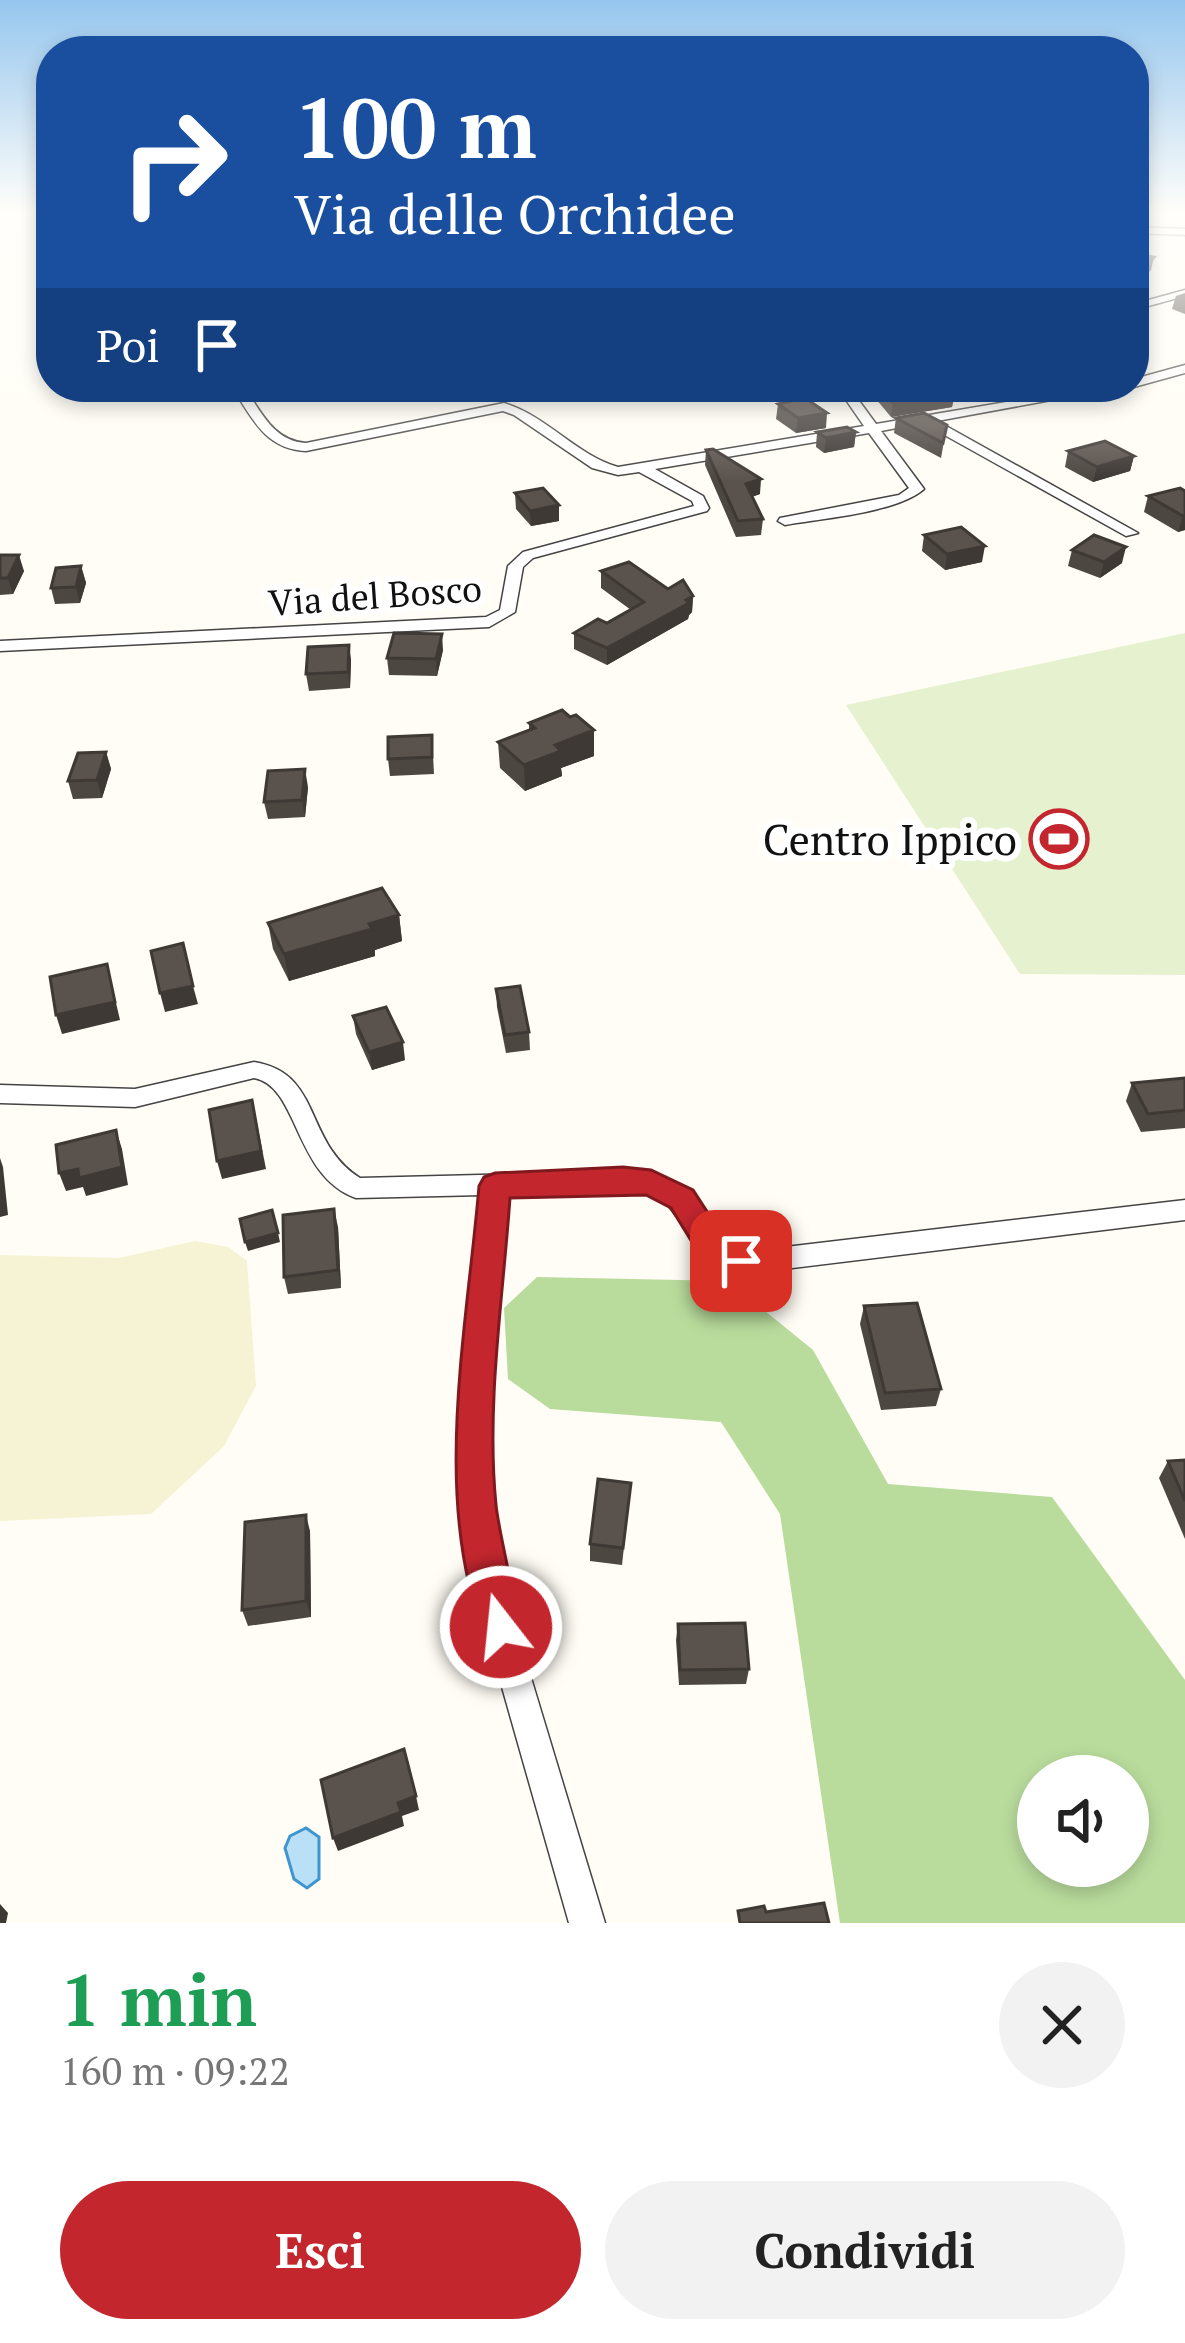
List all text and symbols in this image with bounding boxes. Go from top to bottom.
text: 100 m [294,71,537,182]
icon: right [96,84,252,240]
text: Via delle Orchidee [294,178,736,249]
icon: arrive [184,312,250,378]
text: Poi [96,315,160,375]
street label: Via del Bosco [267,564,483,626]
sports icon: Centro Ippico [1028,808,1090,870]
place label: Centro Ippico [763,811,1017,867]
pin [690,1210,792,1312]
icon: arrive [708,1228,774,1294]
position arrow [438,1564,564,1690]
map controls [1017,1755,1149,1887]
button: sound [1017,1755,1149,1887]
text: 1 min [60,1951,257,2047]
button: close [999,1962,1125,2088]
text: 160 m · 09:22 [60,2044,290,2096]
button: Esci [60,2181,581,2319]
button: Condividi [605,2181,1125,2319]

